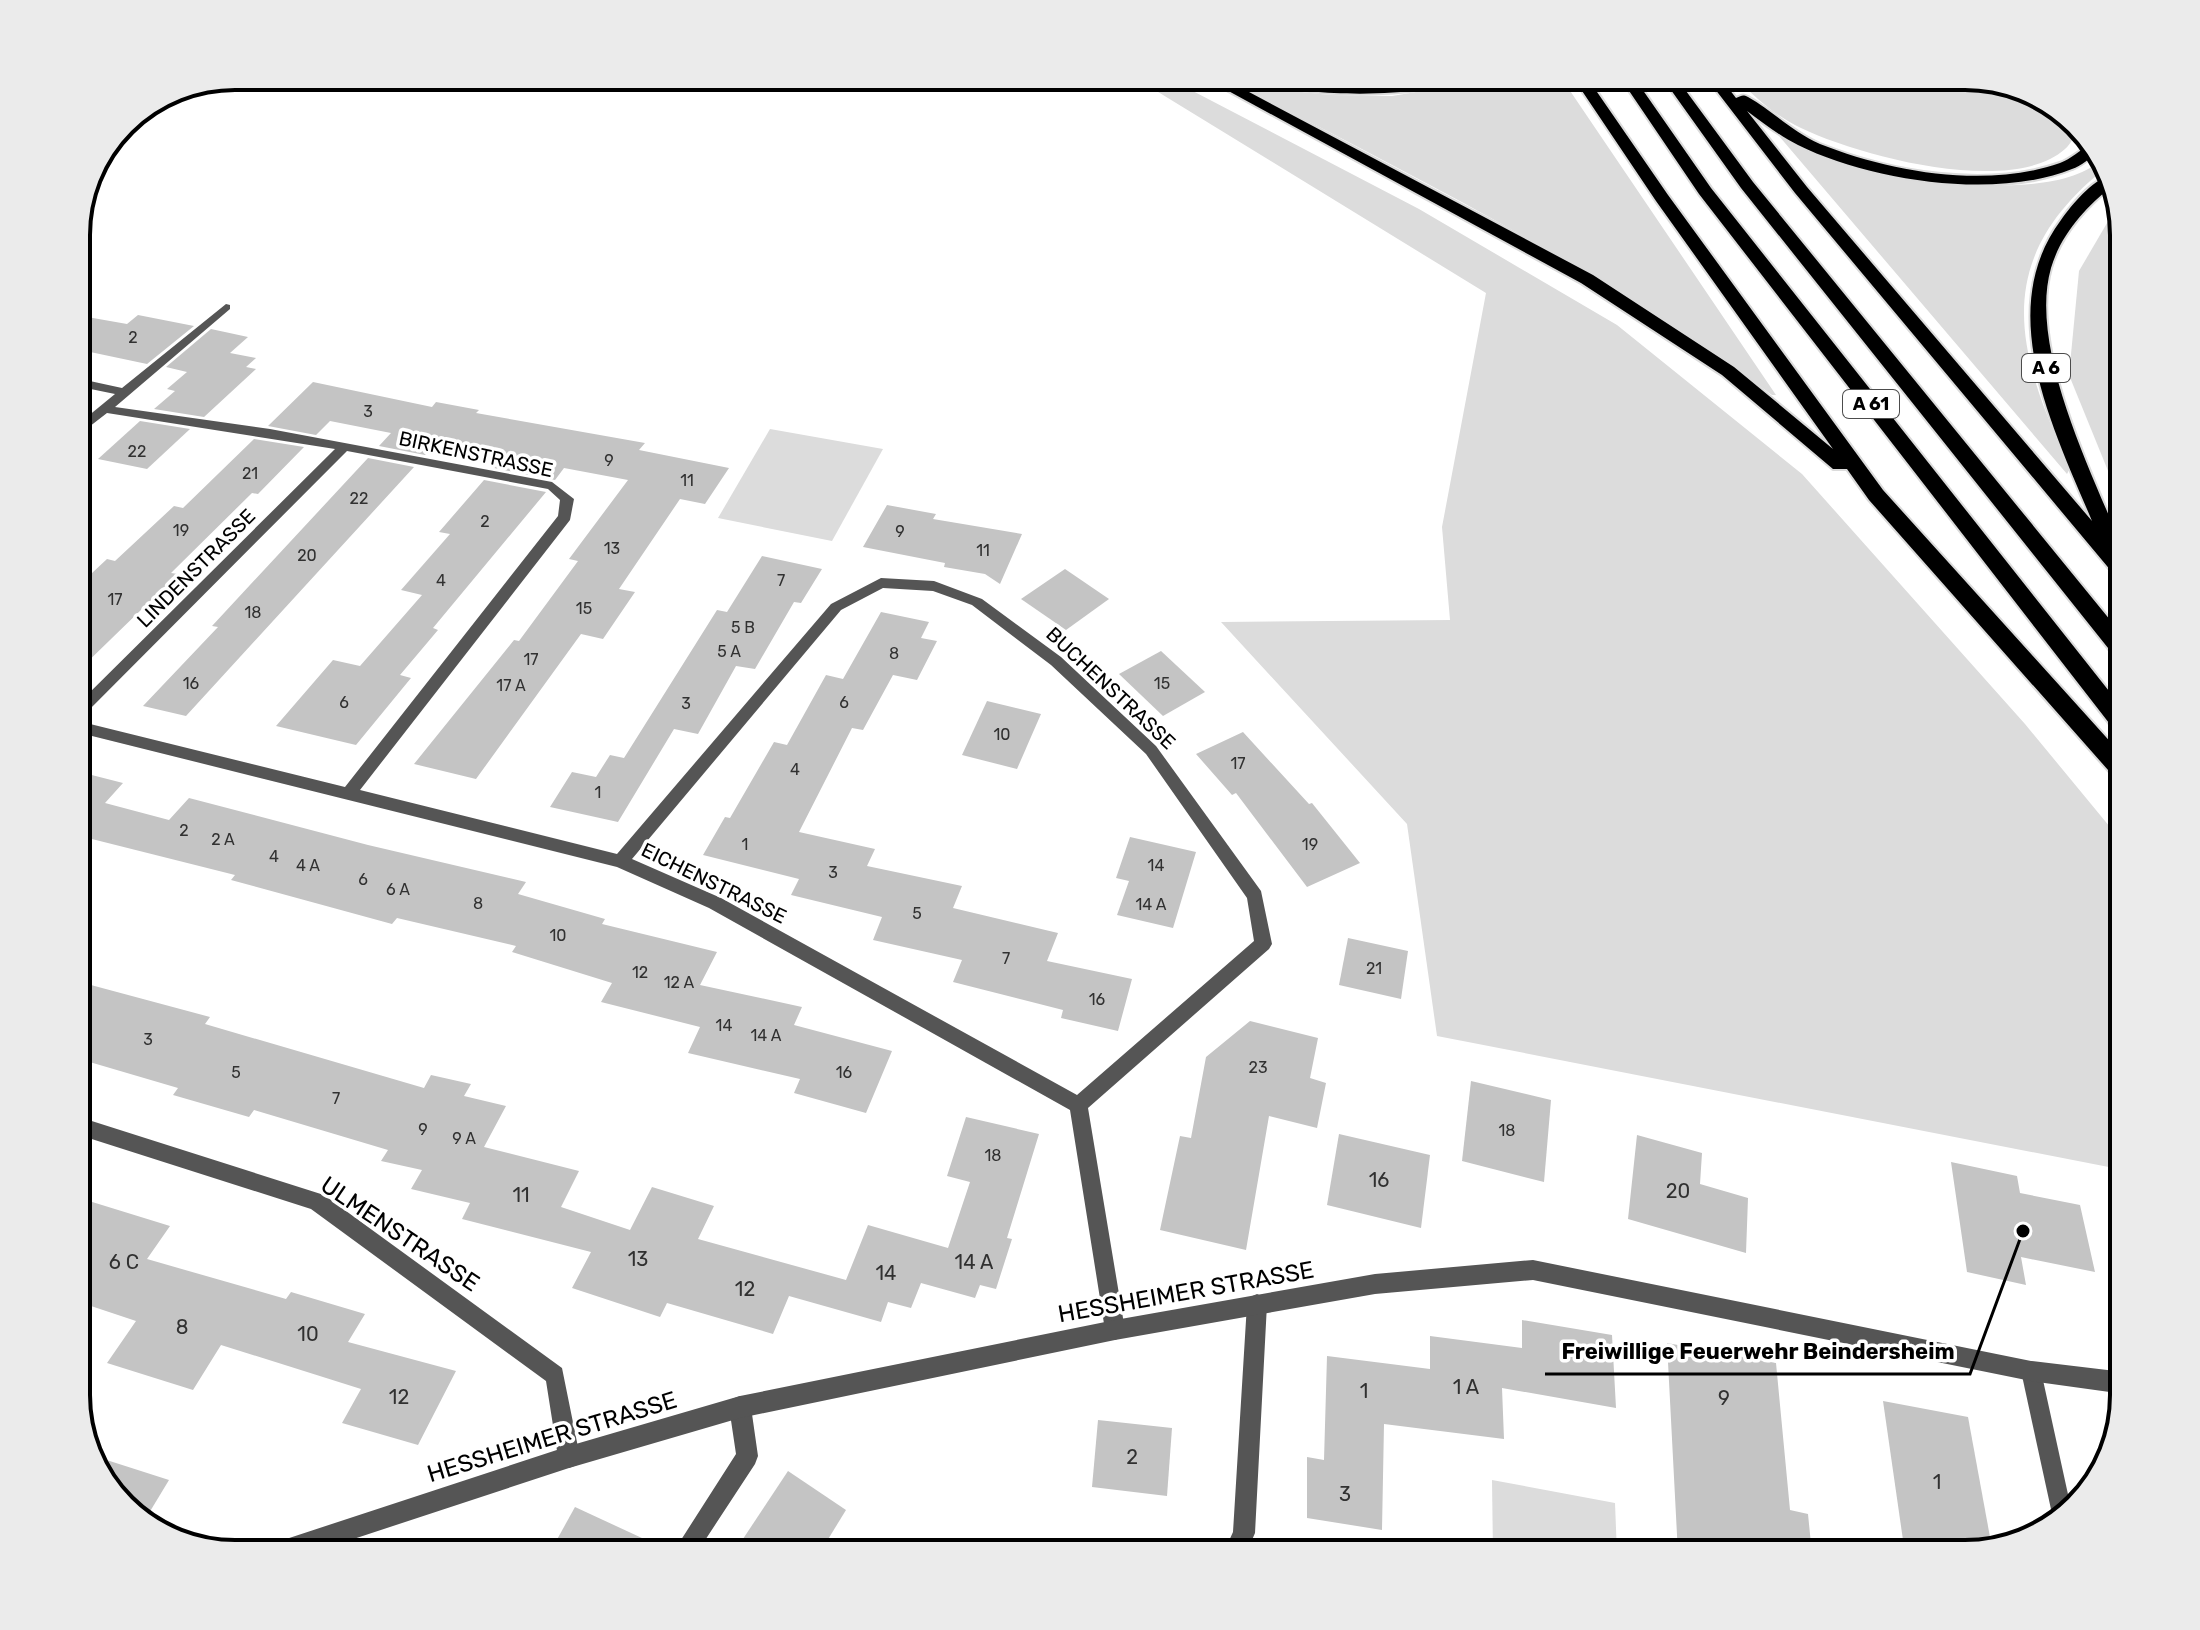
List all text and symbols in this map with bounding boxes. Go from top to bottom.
house number: 2 [128,328,138,347]
road number: A 6 [2022,354,2070,382]
road number: A 61 [1843,390,1899,418]
house number: 3 [363,402,373,421]
street label: BIRKENSTRASSE [397,426,555,482]
house number: 22 [128,442,146,461]
house number: 9 [604,451,614,470]
house number: 21 [242,464,258,483]
house number: 11 [680,471,694,490]
house number: 22 [350,489,368,508]
street label: LINDENSTRASSE [132,504,260,632]
house number: 2 [480,512,490,531]
house number: 19 [173,521,189,540]
house number: 9 [895,522,905,541]
house number: 13 [604,539,620,558]
house number: 11 [976,541,990,560]
house number: 20 [297,546,317,565]
house number: 4 [436,571,446,590]
house number: 7 [777,571,785,590]
house number: 17 [107,590,123,609]
house number: 15 [576,599,592,618]
house number: 18 [244,603,262,622]
house number: 5 B [731,618,755,637]
street label: BUCHENSTRASSE [1041,622,1181,754]
house number: 5 A [717,642,741,661]
house number: 8 [889,644,899,663]
house number: 17 [523,650,539,669]
house number: 16 [183,674,200,693]
house number: 15 [1154,674,1170,693]
house number: 17 A [496,676,526,695]
house number: 6 [339,693,349,712]
house number: 6 [839,693,849,712]
house number: 3 [681,694,691,713]
house number: 10 [993,725,1011,744]
house number: 17 [1230,754,1246,773]
house number: 4 [790,760,800,779]
house number: 1 [595,783,601,802]
house number: 2 [179,821,189,840]
house number: 2 A [211,830,235,849]
house number: 1 [742,835,748,854]
house number: 19 [1302,835,1318,854]
street label: EICHENSTRASSE [638,838,790,928]
house number: 4 [269,847,279,866]
house number: 4 A [296,856,320,875]
house number: 14 [1148,856,1164,875]
house number: 3 [828,863,838,882]
house number: 6 [358,870,368,889]
house number: 6 A [386,880,410,899]
house number: 8 [473,894,483,913]
house number: 14 A [1135,895,1167,914]
house number: 5 [912,904,922,923]
house number: 10 [549,926,567,945]
house number: 7 [1002,949,1010,968]
house number: 21 [1366,959,1382,978]
house number: 12 [632,963,648,982]
house number: 12 A [664,973,695,992]
house number: 16 [1089,990,1106,1009]
house number: 14 [716,1016,732,1035]
house number: 14 A [750,1026,782,1045]
house number: 3 [143,1030,153,1049]
house number: 23 [1248,1058,1268,1077]
house number: 5 [231,1063,241,1082]
house number: 16 [836,1063,853,1082]
house number: 7 [332,1089,340,1108]
house number: 9 [418,1120,428,1139]
house number: 18 [1498,1121,1516,1140]
house number: 9 A [452,1129,476,1148]
house number: 18 [984,1146,1002,1165]
house number: 16 [1369,1168,1389,1192]
street label: ULMENSTRASSE [315,1171,485,1297]
house number: 20 [1666,1179,1690,1203]
house number: 11 [512,1183,530,1207]
house number: 13 [628,1247,648,1271]
house number: 6 C [109,1250,139,1274]
house number: 14 A [955,1250,993,1274]
street label: HESSHEIMER STRASSE [1056,1256,1316,1328]
house number: 14 [876,1261,896,1285]
house number: 12 [735,1277,755,1301]
house number: 8 [176,1315,188,1339]
house number: 10 [297,1322,319,1346]
callout: Freiwillige Feuerwehr Beindersheim [1545,1328,1970,1374]
text: Freiwillige Feuerwehr Beindersheim [1561,1338,1955,1365]
house number: 1 A [1453,1375,1479,1399]
house number: 1 [1360,1379,1368,1403]
house number: 12 [389,1385,409,1409]
street label: HESSHEIMER STRASSE [424,1386,680,1488]
house number: 9 [1718,1386,1730,1410]
house number: 2 [1126,1445,1138,1469]
house number: 1 [1933,1470,1941,1494]
house number: 3 [1339,1482,1351,1506]

